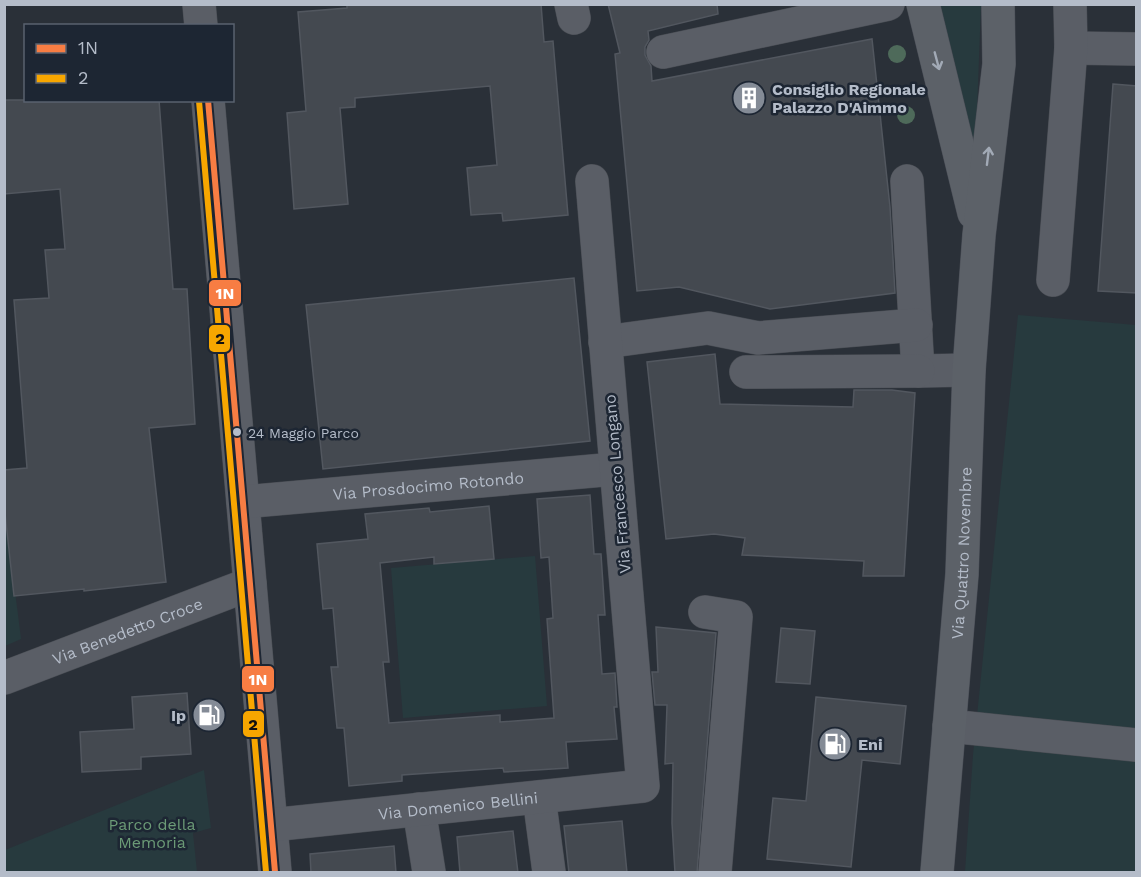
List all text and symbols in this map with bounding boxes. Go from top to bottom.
legend [24,24,234,102]
text: 1N [78,37,98,58]
one-way arrow [932,51,944,70]
text: 2 [78,67,89,88]
building icon: Consiglio Regionale Palazzo D'Aimmo [731,80,767,116]
place label: Consiglio Regionale Palazzo D'Aimmo [772,80,926,117]
one-way arrow [983,147,994,167]
line badge: 1N [208,279,242,307]
text: 1N [216,284,234,303]
line badge: 2 [208,324,231,353]
text: 2 [215,329,225,348]
street label: Via Francesco Longano [600,394,635,574]
place label: 24 Maggio Parco [248,425,359,441]
marker: 24 Maggio Parco [231,426,243,438]
street label: Via Quattro Novembre [948,466,976,640]
street label: Via Prosdocimo Rotondo [332,468,525,504]
street label: Via Benedetto Croce [50,594,205,669]
line badge: 1N [241,665,275,693]
text: 1N [249,670,267,689]
fuel station icon: Ip [191,697,227,733]
place label: Ip [171,706,186,725]
line badge: 2 [242,710,265,738]
text: 2 [248,715,258,734]
fuel station icon: Eni [817,726,853,762]
place label: Eni [858,735,883,754]
street label: Via Domenico Bellini [377,788,539,824]
park label: Parco della Memoria [108,815,196,852]

